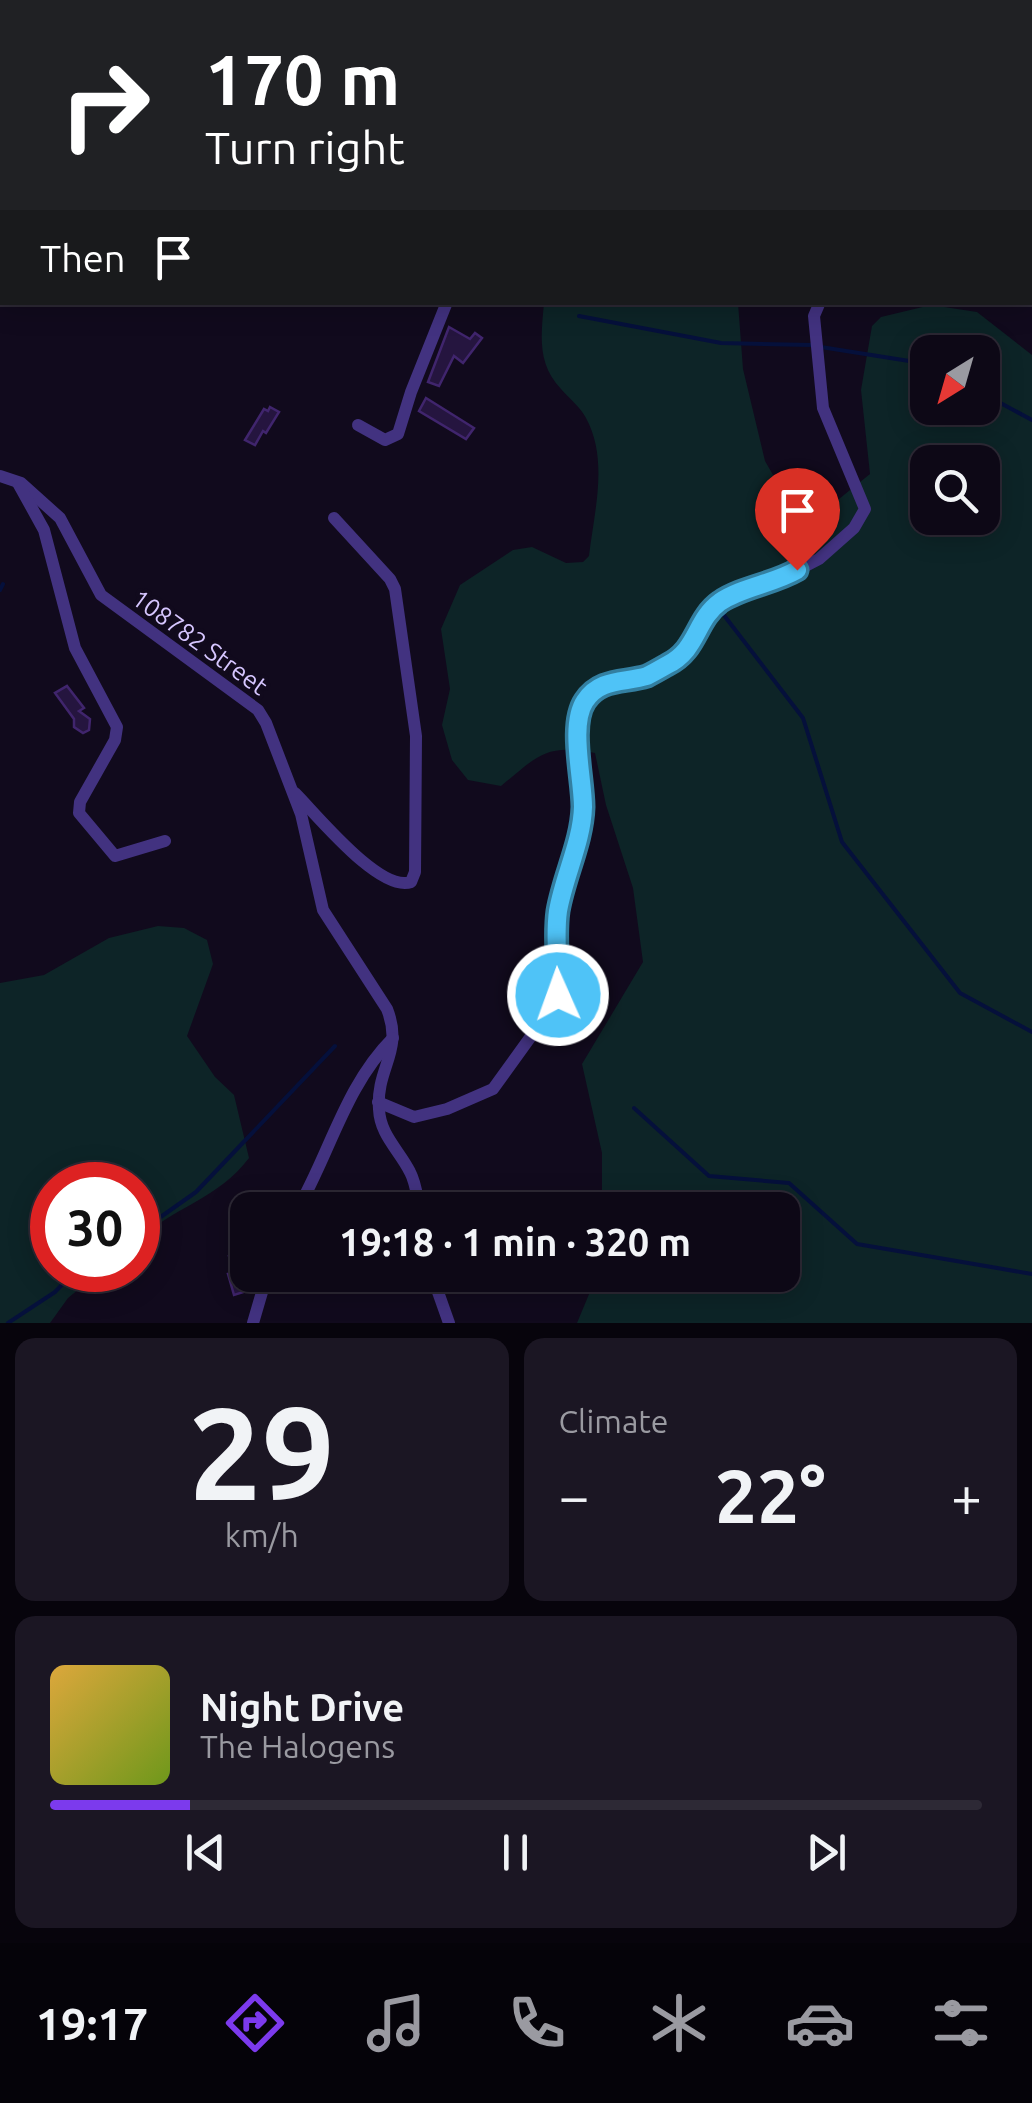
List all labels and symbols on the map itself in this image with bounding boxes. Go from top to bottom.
north arrow [910,335,1000,425]
pin [755,468,840,571]
street label: 108782 Street [127,584,273,700]
position arrow [506,943,610,1047]
speed limit sign: 30 [30,1162,160,1292]

